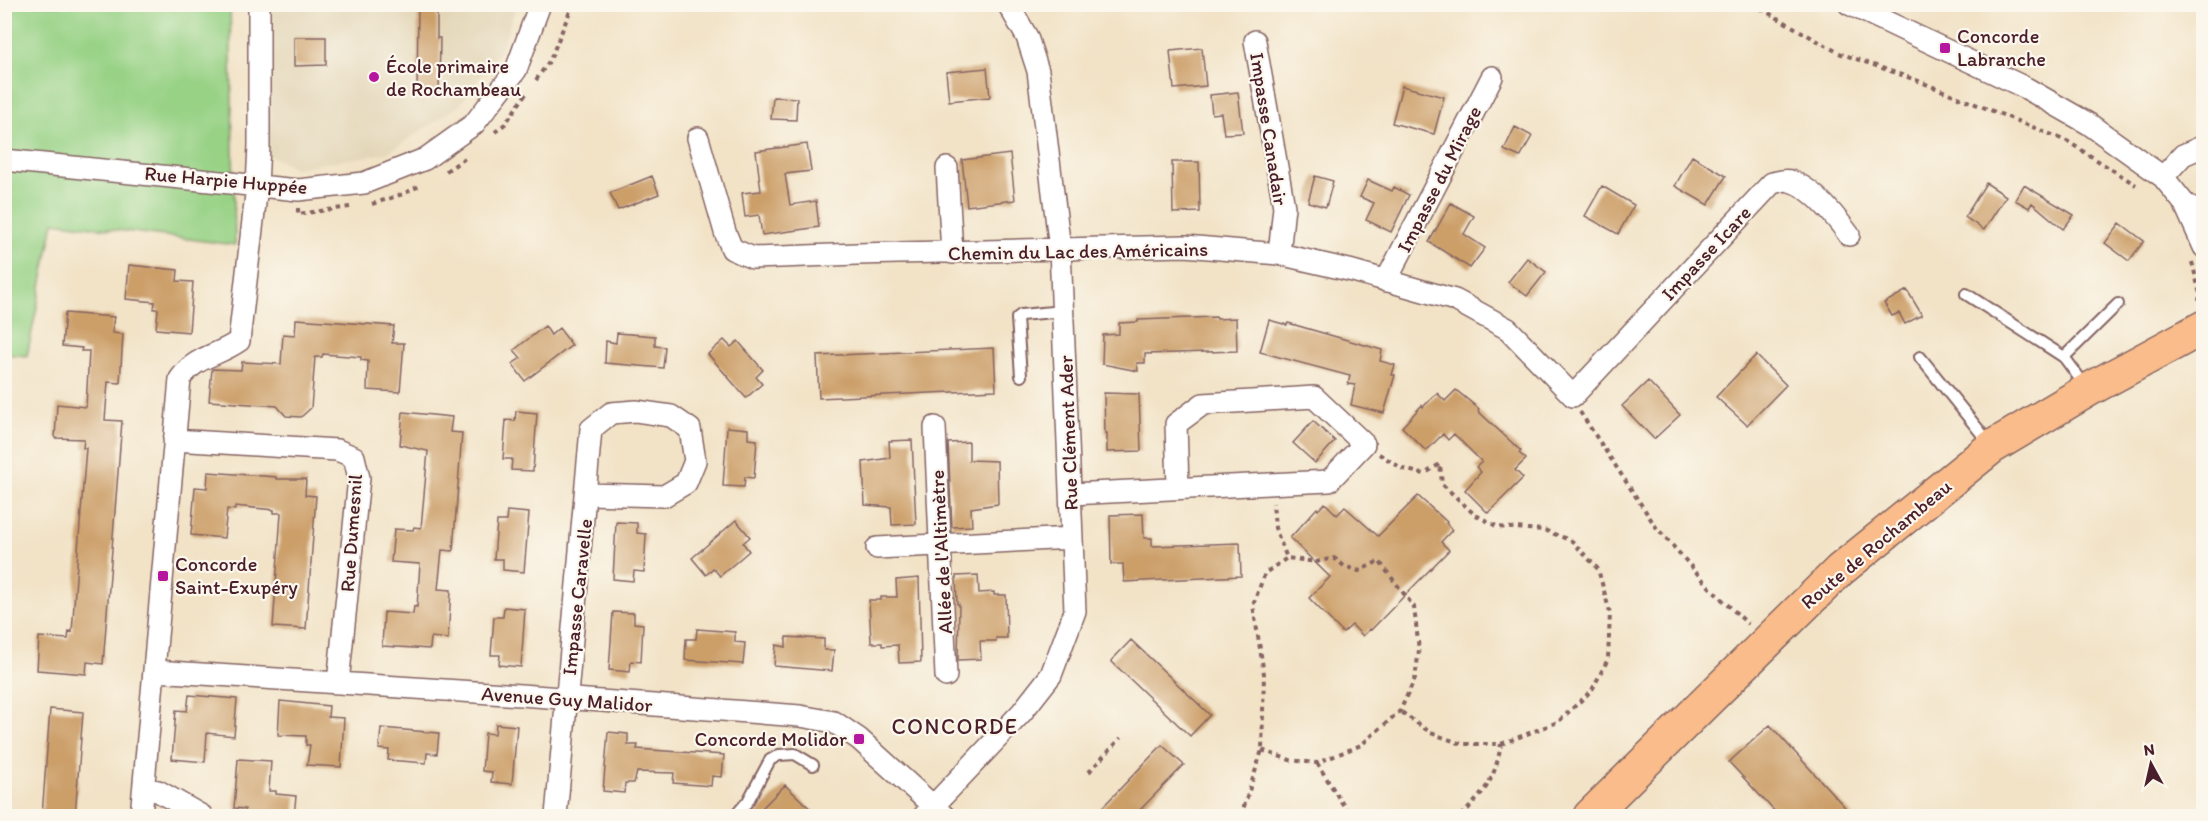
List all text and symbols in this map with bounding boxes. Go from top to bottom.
place label: Concorde Labranche [1957,24,2046,71]
marker: Concorde Labranche [1938,41,1952,55]
street label: Impasse Canadair [1245,51,1293,207]
place label: École primaire de Rochambeau [386,54,521,101]
marker: École primaire de Rochambeau [367,70,381,84]
street label: Impasse du Mirage [1392,102,1486,256]
street label: Rue Harpie Huppée [144,161,308,199]
street label: Impasse Icare [1656,201,1756,305]
street label: Chemin du Lac des Américains [948,237,1208,265]
street label: Rue Clément Ader [1053,355,1083,511]
street label: Allée de l'Altimètre [925,469,957,635]
street label: Rue Dumesnil [335,473,367,593]
street label: Route de Rochambeau [1796,474,1956,614]
street label: Impasse Caravelle [557,517,597,677]
place label: Concorde Saint-Exupéry [175,552,298,599]
marker: Concorde Saint-Exupéry [156,569,170,583]
street label: Avenue Guy Malidor [481,681,653,717]
district label: CONCORDE [891,713,1019,740]
place label: Concorde Molidor [695,727,847,751]
marker: Concorde Molidor [852,732,866,746]
north arrow [2121,734,2181,794]
text: N [2142,739,2156,760]

